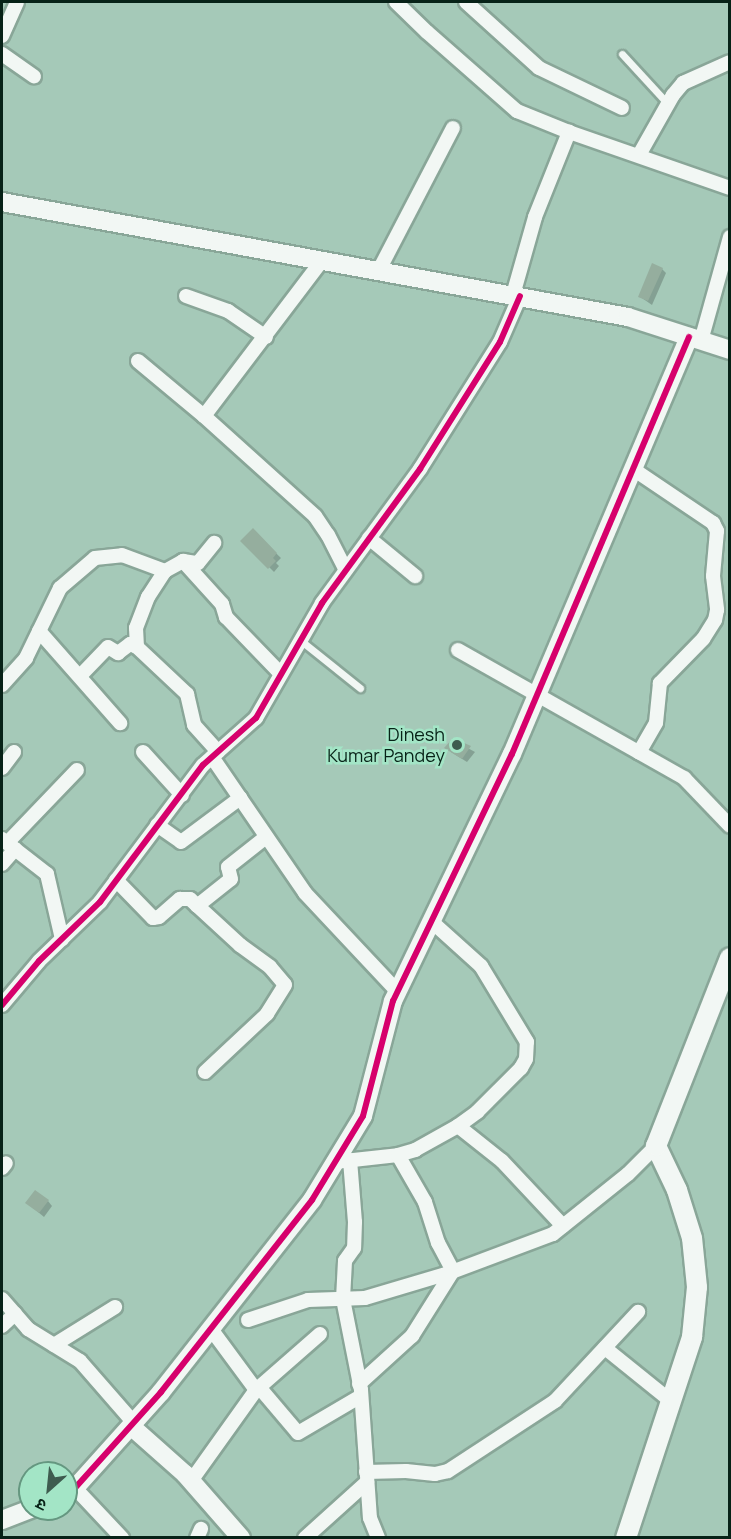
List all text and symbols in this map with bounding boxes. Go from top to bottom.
place label: Dinesh Kumar Pandey [327,724,445,766]
marker: Dinesh Kumar Pandey [450,738,464,752]
north arrow [18,1461,78,1521]
text: उ [32,1493,50,1517]

